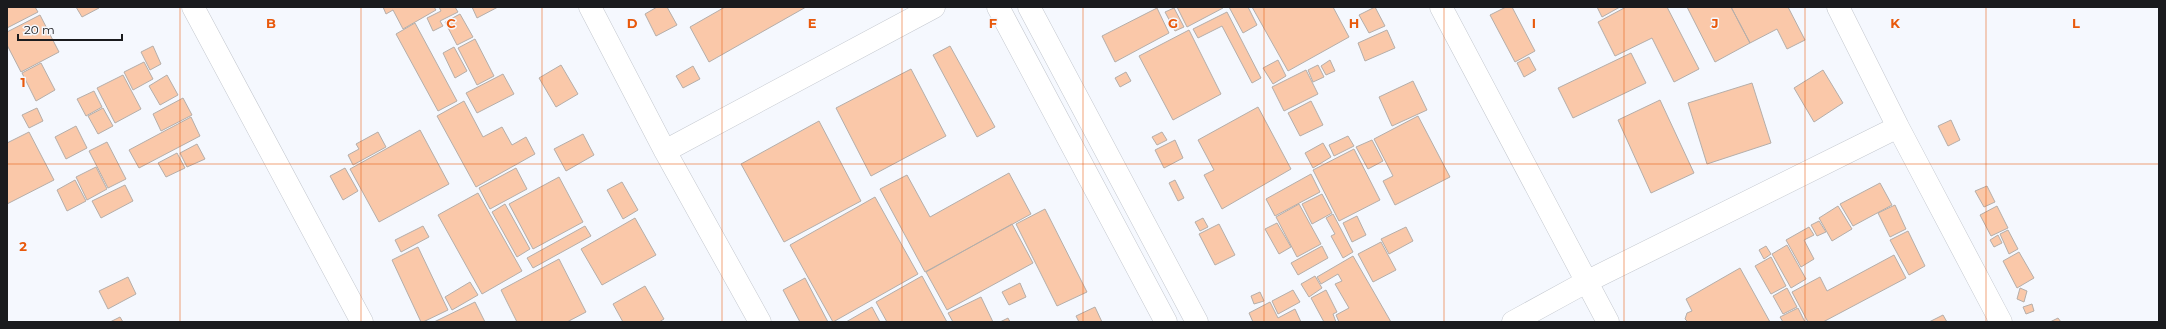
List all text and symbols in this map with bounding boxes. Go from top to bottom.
text: B [266,15,276,31]
text: C [446,15,456,31]
text: D [627,15,638,31]
text: E [808,15,817,31]
text: F [989,15,997,31]
text: G [1168,15,1178,31]
text: H [1349,15,1359,31]
text: I [1532,15,1536,31]
text: J [1710,15,1719,31]
text: K [1890,15,1900,31]
text: L [2072,15,2080,31]
scale bar [18,16,122,42]
text: 20 m [24,22,55,37]
text: 1 [20,74,26,90]
text: 2 [19,238,27,254]

